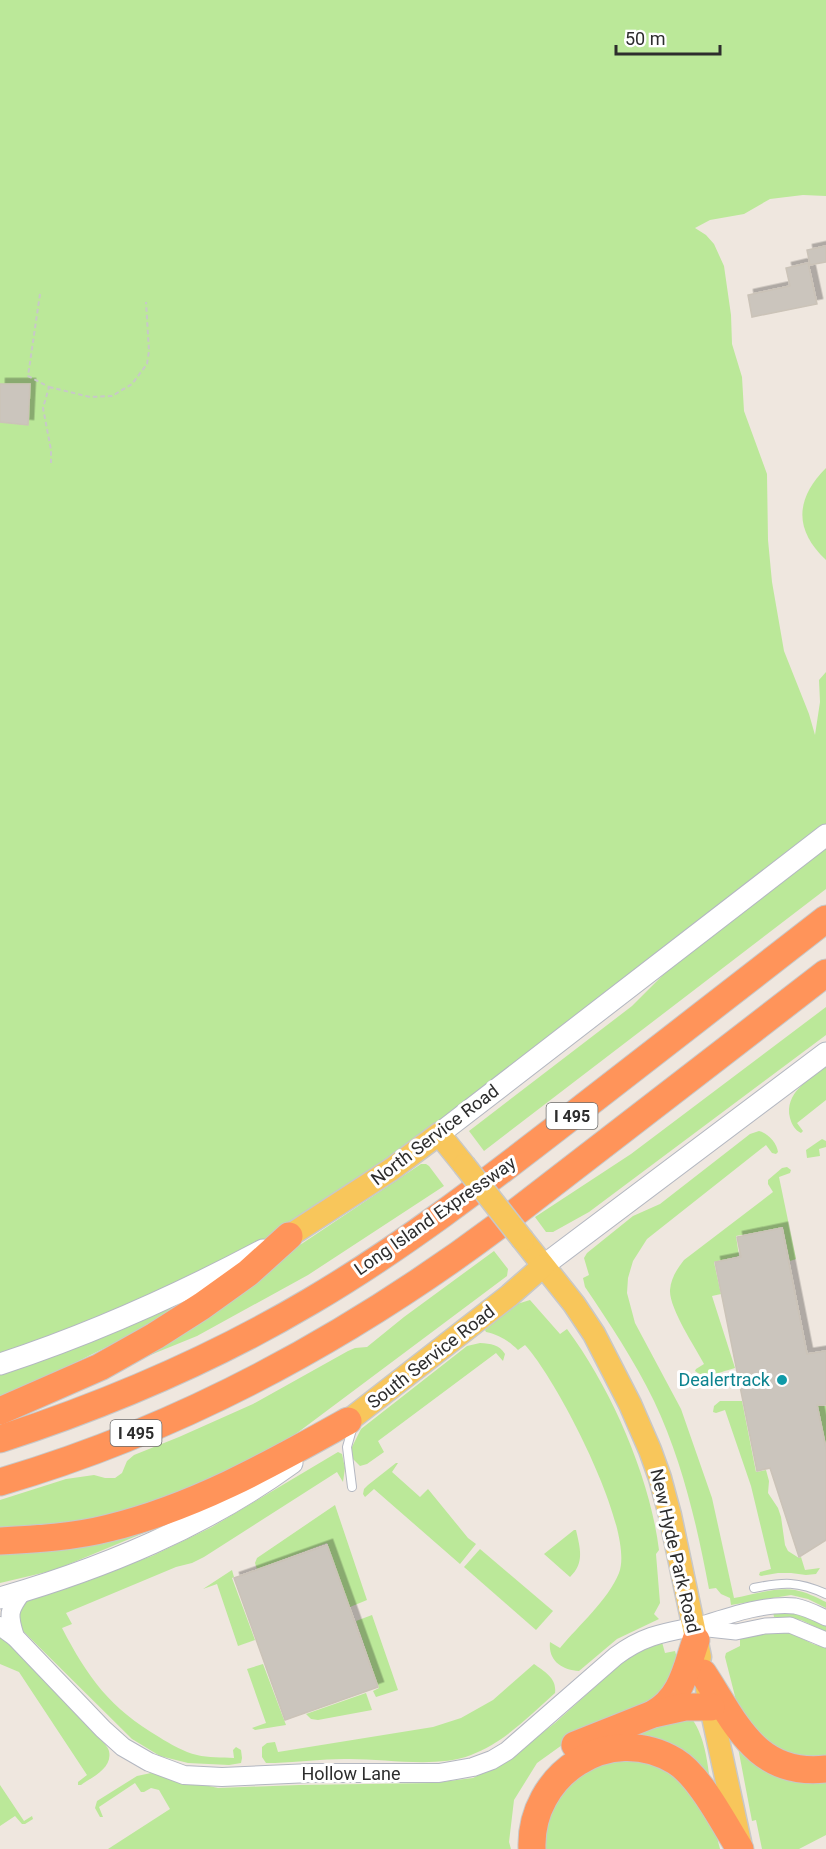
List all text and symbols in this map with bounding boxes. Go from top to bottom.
scale bar [616,18,720,56]
text: 50 m [625,28,665,49]
street label: North Service Road [367,1080,503,1189]
road number: I 495 [546,1103,598,1129]
street label: Long Island Expressway [350,1152,520,1279]
street label: South Service Road [363,1300,498,1413]
place label: Dealertrack [678,1369,771,1390]
marker: Dealertrack [775,1373,789,1387]
road number: I 495 [110,1420,162,1446]
street label: New Hyde Park Road [646,1467,705,1635]
street label: Hollow Lane [301,1763,401,1784]

